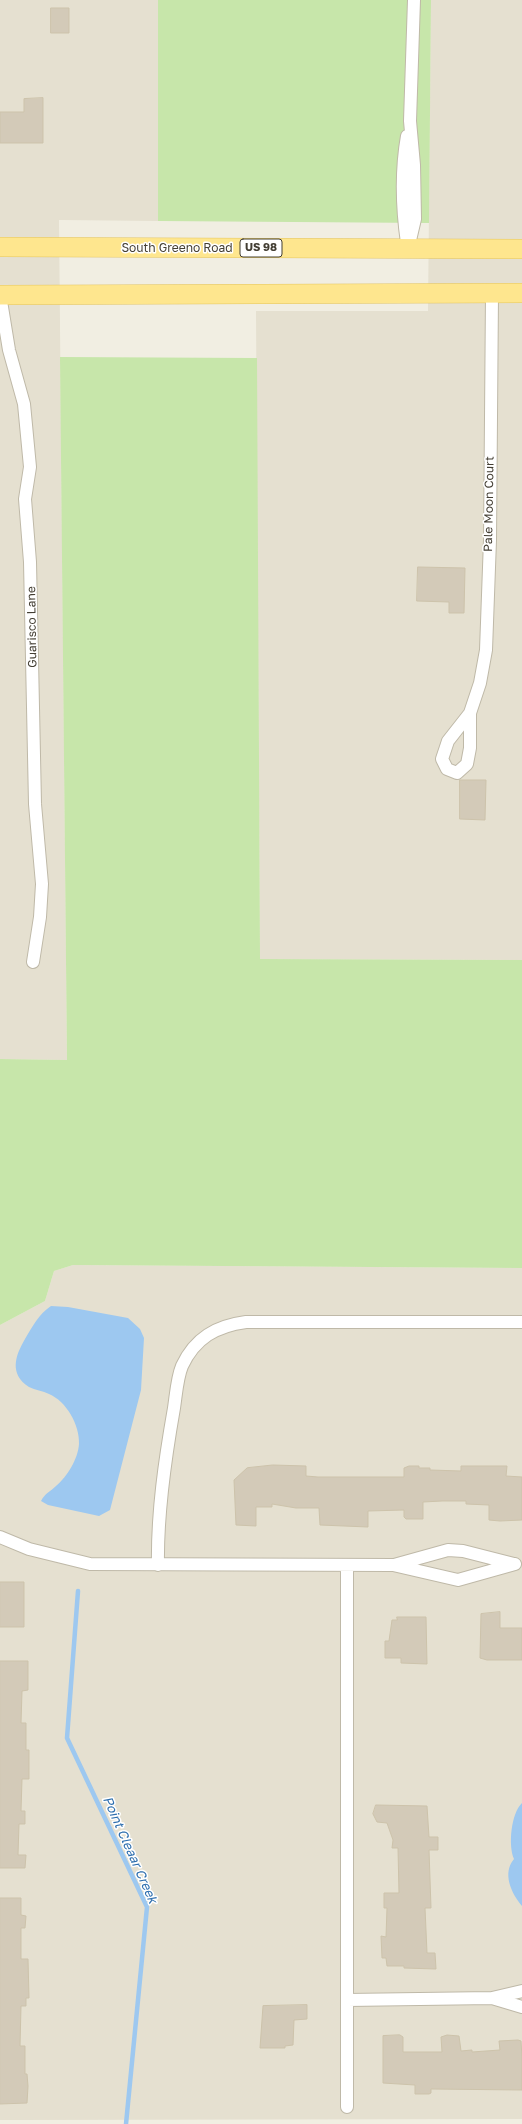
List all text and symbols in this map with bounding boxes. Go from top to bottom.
road number: US 98 [240,239,282,257]
street label: South Greeno Road [121,241,233,255]
street label: Pale Moon Court [481,456,497,552]
street label: Guarisco Lane [24,586,40,668]
water label: Point Cleaar Creek [99,1794,161,1906]

